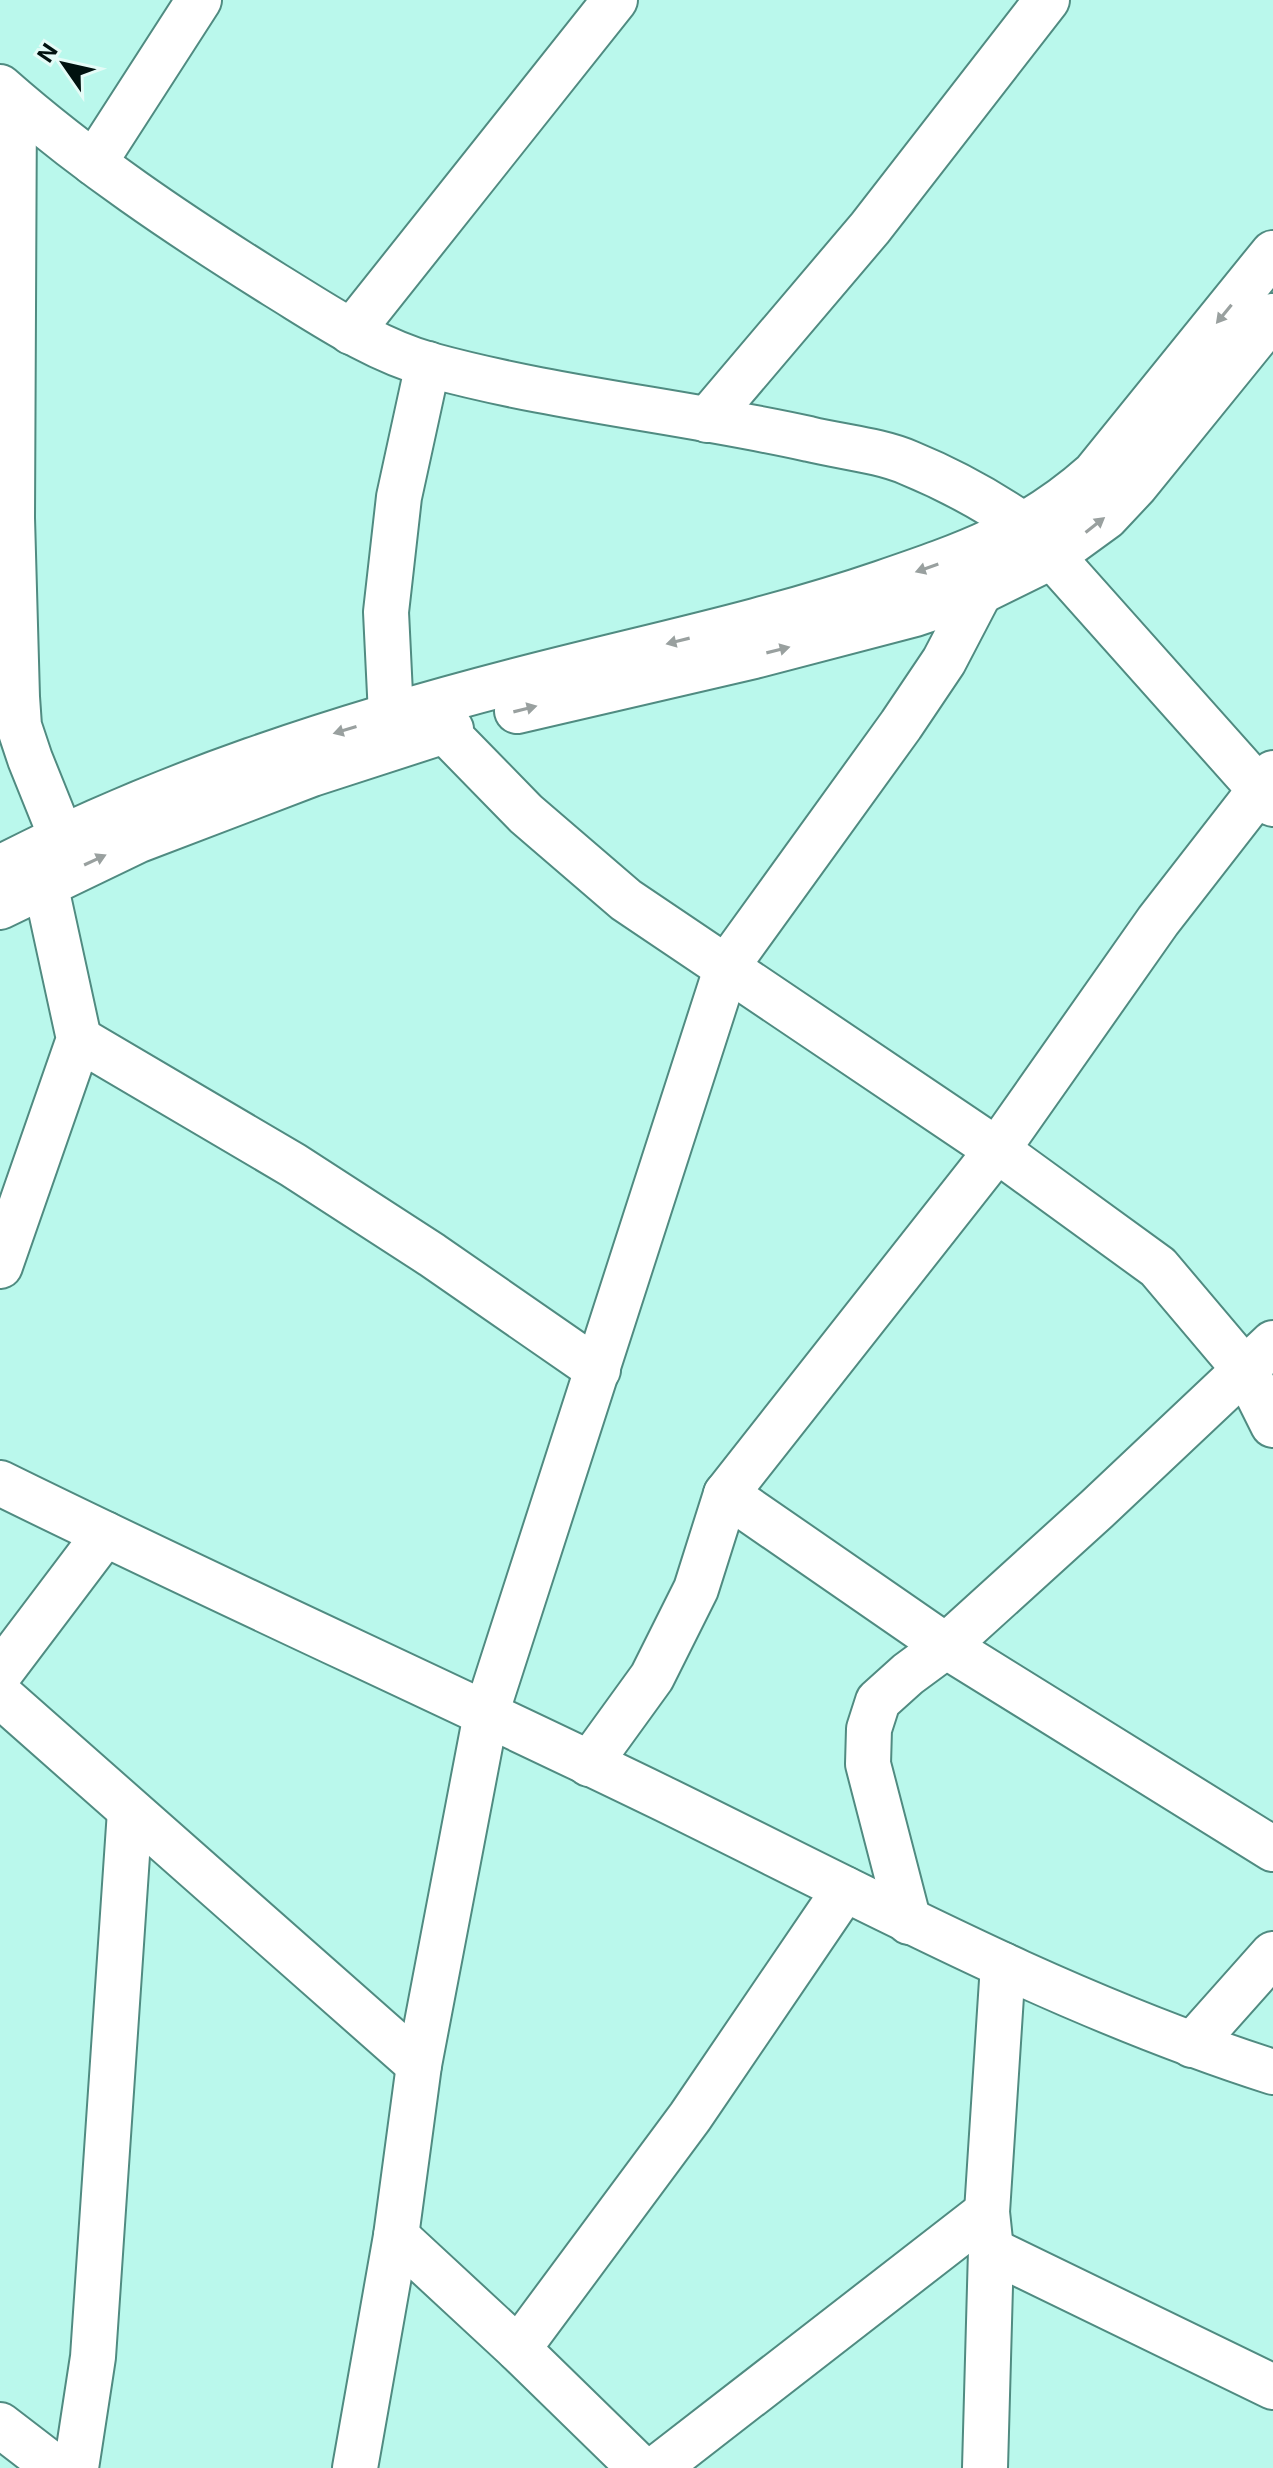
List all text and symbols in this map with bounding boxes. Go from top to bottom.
north arrow [24,24,104,104]
text: N [32,39,63,67]
one-way arrow [1216,304,1233,324]
one-way arrow [1085,517,1105,533]
one-way arrow [915,562,939,574]
one-way arrow [665,635,690,647]
one-way arrow [766,643,791,656]
one-way arrow [512,703,537,715]
one-way arrow [333,724,357,737]
one-way arrow [83,853,107,867]

